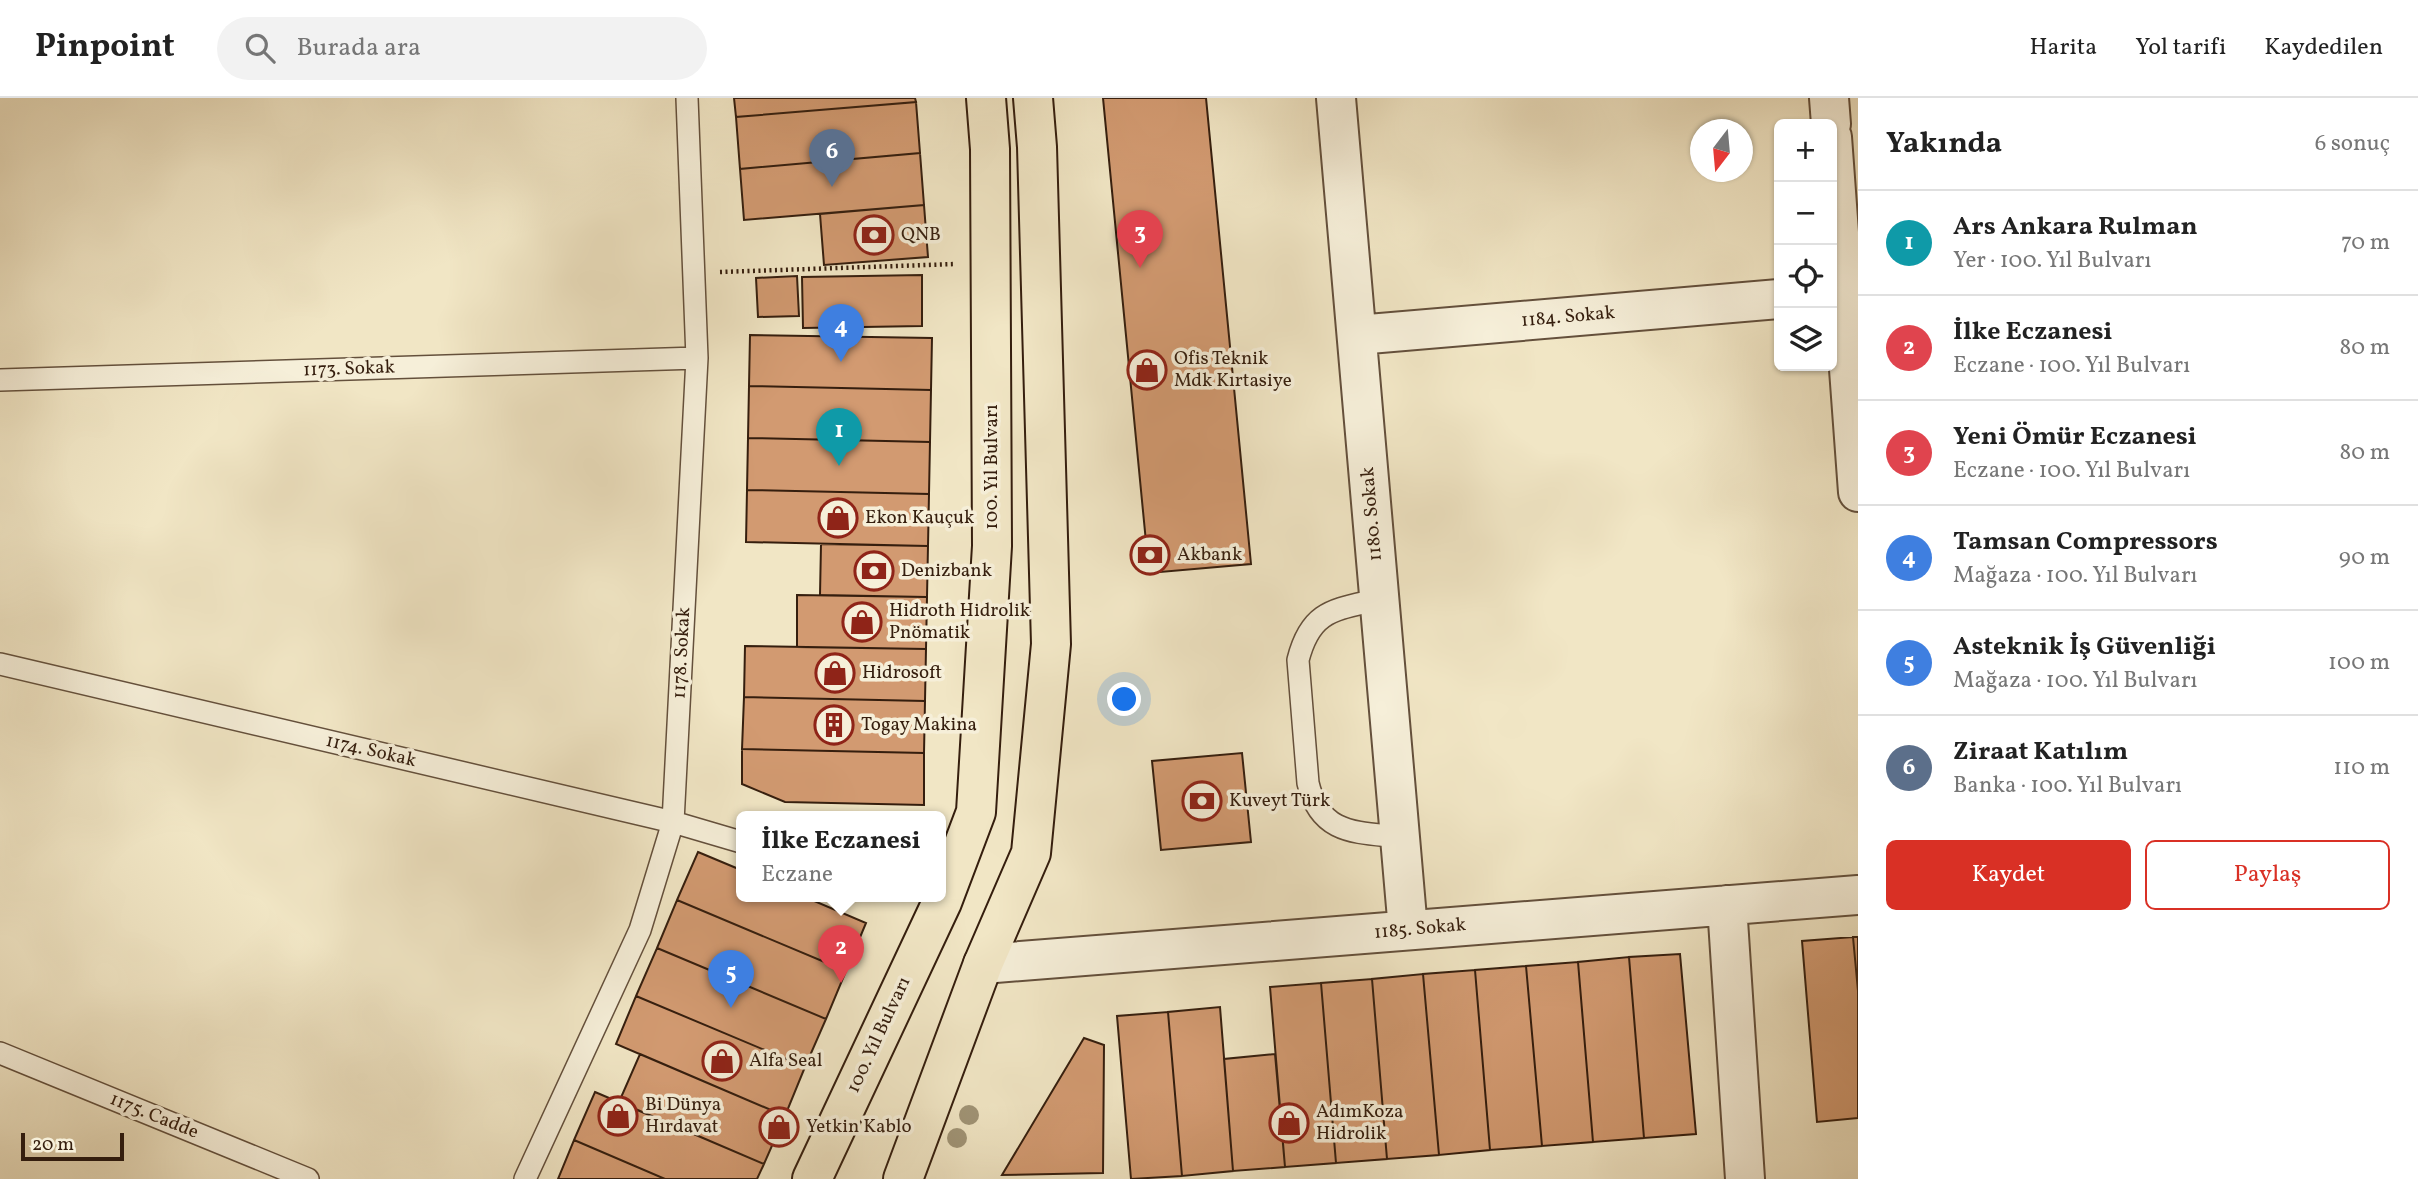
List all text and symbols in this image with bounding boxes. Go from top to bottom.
search box [217,17,707,80]
text: Pinpoint [35,25,175,71]
icon: search [241,29,279,67]
text: Burada ara [297,30,421,66]
text: Harita [2030,31,2097,65]
text: Yol tarifi [2135,31,2226,65]
text: Kaydedilen [2264,31,2383,65]
north arrow [1690,119,1753,182]
map controls [1774,119,1837,371]
button: + [1774,119,1837,182]
text: Yakında [1886,123,2002,165]
text: 6 sonuç [2315,128,2390,160]
pin: 6 [809,129,855,187]
button: − [1774,182,1837,245]
text: Ars Ankara Rulman [1953,209,2198,245]
pin: 3 [1117,210,1163,268]
bank icon: QNB [853,214,895,256]
place label: QNB [901,222,941,248]
text: 1 [1904,227,1914,259]
text: 70 m [2341,227,2390,259]
button: locate [1774,245,1837,308]
text: Yer · 100. Yıl Bulvarı [1953,245,2151,277]
street label: 1184. Sokak [1520,300,1616,334]
pin: 4 [818,304,864,362]
button: layers [1774,308,1837,371]
text: İlke Eczanesi [1953,314,2112,350]
text: 2 [1903,332,1915,364]
text: 80 m [2340,332,2390,364]
place label: Ofis Teknik Mdk Kırtasiye [1174,346,1292,394]
shop icon: Ofis Teknik Mdk Kırtasiye [1126,349,1168,391]
text: Eczane · 100. Yıl Bulvarı [1953,350,2190,382]
street label: 1173. Sokak [303,354,395,384]
street label: 100. Yıl Bulvarı [979,404,1005,530]
pin: 1 [816,408,862,466]
text: Yeni Ömür Eczanesi [1953,419,2197,455]
text: 3 [1903,437,1915,469]
text: 80 m [2340,437,2390,469]
text: Eczane · 100. Yıl Bulvarı [1953,455,2190,487]
street label: 1180. Sokak [1355,466,1389,562]
shop icon: Ekon Kauçuk [817,497,859,539]
place label: Ekon Kauçuk [865,505,974,531]
text: Tamsan Compressors [1953,524,2218,560]
bank icon: Akbank [1129,534,1171,576]
place label: Akbank [1177,542,1242,568]
text: 4 [1902,542,1916,574]
text: 90 m [2339,542,2390,574]
bank icon: Denizbank [853,550,895,592]
place label: Denizbank [901,558,992,584]
text: Mağaza · 100. Yıl Bulvarı [1953,560,2198,592]
place label: Hidroth Hidrolik Pnömatik [889,598,1030,646]
shop icon: Hidroth Hidrolik Pnömatik [841,601,883,643]
street label: 1178. Sokak [667,606,697,700]
text: Asteknik İş Güvenliği [1953,629,2216,665]
text: 5 [1903,647,1915,679]
text: 100 m [2328,647,2390,679]
shop icon: Hidrosoft [814,652,856,694]
place label: Hidrosoft [862,660,942,686]
text: Mağaza · 100. Yıl Bulvarı [1953,665,2198,697]
your location [1107,682,1141,716]
building icon: Togay Makina [813,704,855,746]
place label: Togay Makina [861,712,977,738]
street label: 1174. Sokak [323,728,419,774]
text: Ziraat Katılım [1953,734,2128,770]
text: 6 [1903,752,1915,784]
text: 110 m [2333,752,2390,784]
text: Banka · 100. Yıl Bulvarı [1953,770,2182,802]
bank icon: Kuveyt Türk [1181,780,1223,822]
place label: Kuveyt Türk [1229,788,1330,814]
popup [736,811,946,902]
text: İlke Eczanesi [761,823,921,859]
button: Kaydet [1886,840,2131,910]
button: Paylaş [2145,840,2390,910]
text: Eczane [761,859,833,891]
street label: 1185. Sokak [1373,912,1467,946]
pin: 2 [818,925,864,983]
pin: 5 [708,950,754,1008]
street label: 100. Yıl Bulvarı [841,972,917,1097]
shop icon: Alfa Seal [701,1040,743,1082]
place label: Alfa Seal [749,1048,823,1074]
street label: 1175. Cadde [106,1086,202,1146]
place label: Bi Dünya Hırdavat [645,1092,721,1140]
shop icon: Bi Dünya Hırdavat [597,1095,639,1137]
place label: AdımKoza Hidrolik [1316,1099,1403,1147]
shop icon: AdımKoza Hidrolik [1268,1102,1310,1144]
shop icon: Yetkin Kablo [758,1106,800,1148]
place label: Yetkin Kablo [806,1114,912,1140]
scale bar [21,1130,124,1162]
text: 20 m [32,1132,74,1158]

